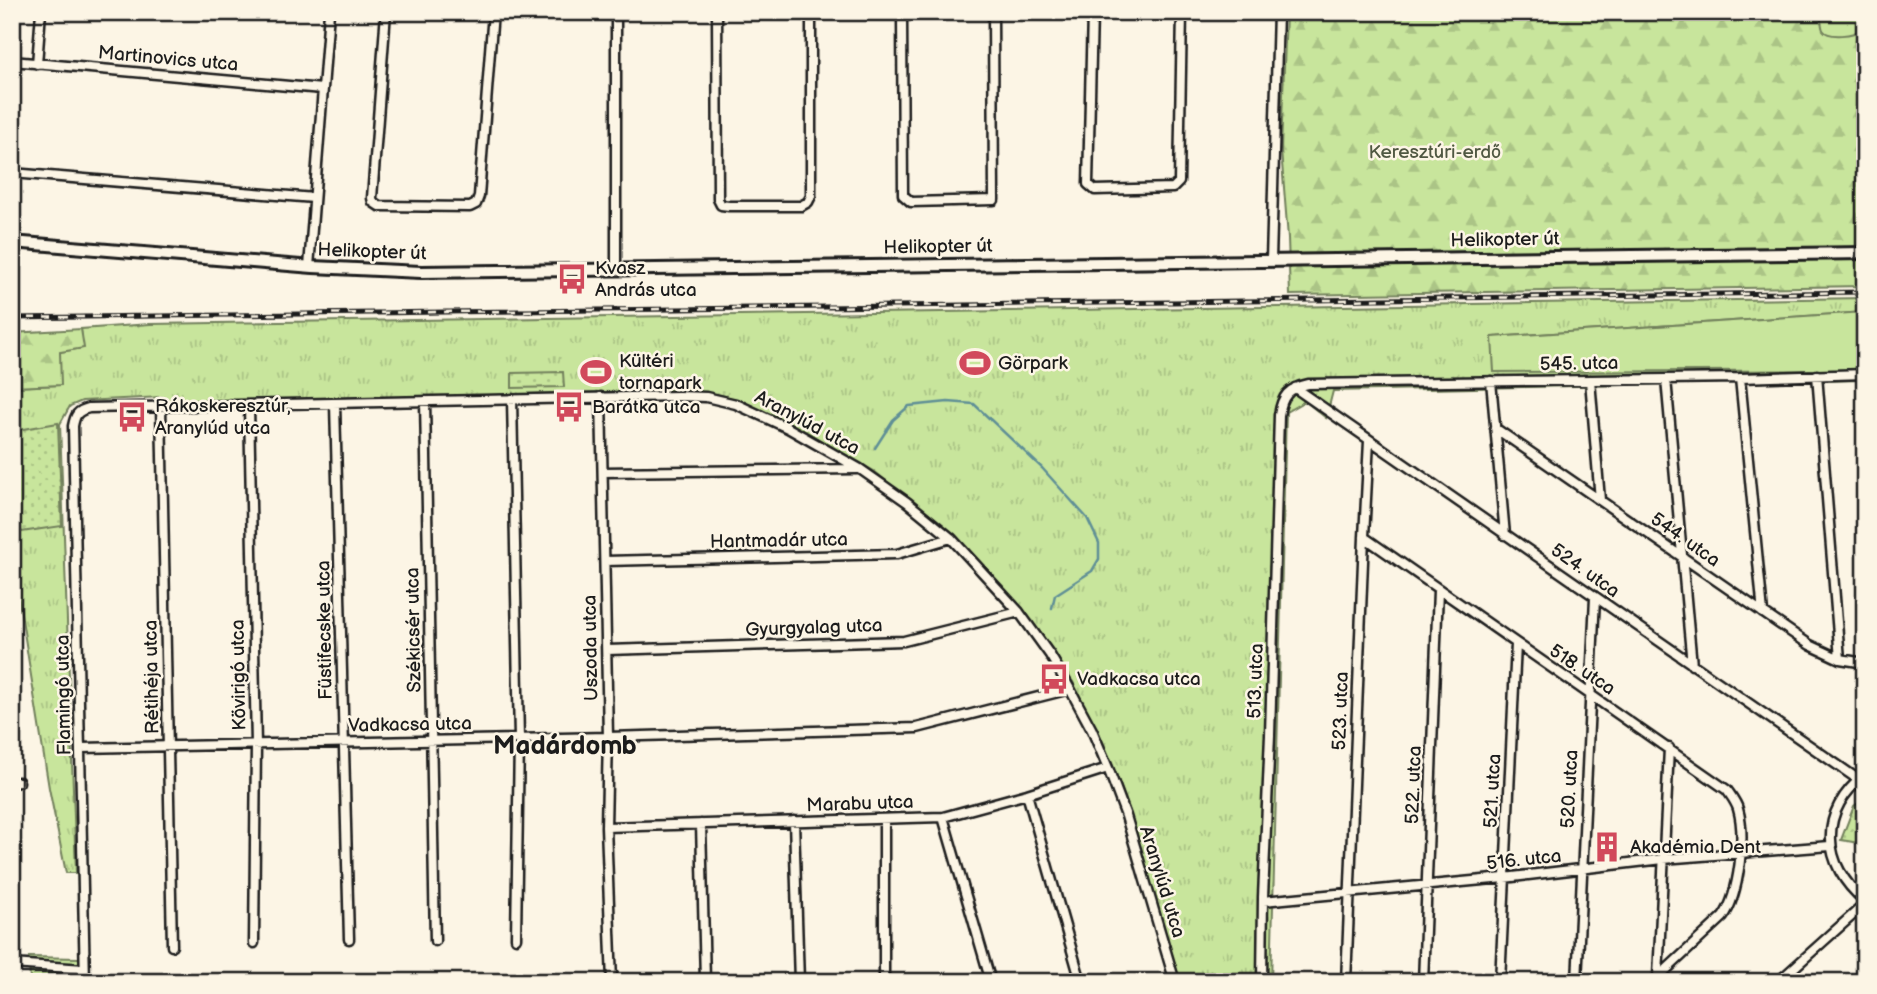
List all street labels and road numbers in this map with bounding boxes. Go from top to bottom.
street label: Martinovics utca [97,41,239,77]
street label: Helikopter út [1450,228,1560,252]
street label: Helikopter út [883,235,993,259]
street label: Helikopter út [317,239,427,265]
street label: 545. utca [1539,352,1619,376]
street label: Aranylúd utca [751,386,863,460]
street label: 544. utca [1646,508,1724,572]
street label: Hantmadár utca [710,528,848,554]
street label: 524. utca [1546,539,1624,603]
street label: Füstifecske utca [312,560,338,700]
street label: Székicsér utca [401,567,427,693]
street label: Uszoda utca [579,595,603,701]
street label: Gyurgyalag utca [745,614,883,642]
street label: Kövirigó utca [227,619,251,731]
street label: Rétihéja utca [140,620,164,734]
street label: Flamingó utca [51,634,77,756]
street label: 518. utca [1545,640,1619,700]
street label: 513. utca [1243,643,1269,719]
street label: 523. utca [1328,671,1354,751]
street label: Vadkacsa utca [348,712,472,738]
street label: 522. utca [1401,745,1427,825]
street label: 520. utca [1556,749,1584,829]
street label: 521. utca [1480,753,1506,829]
street label: Marabu utca [806,791,914,817]
street label: Aranylúd utca [1134,823,1190,941]
street label: 516. utca [1485,845,1563,875]

